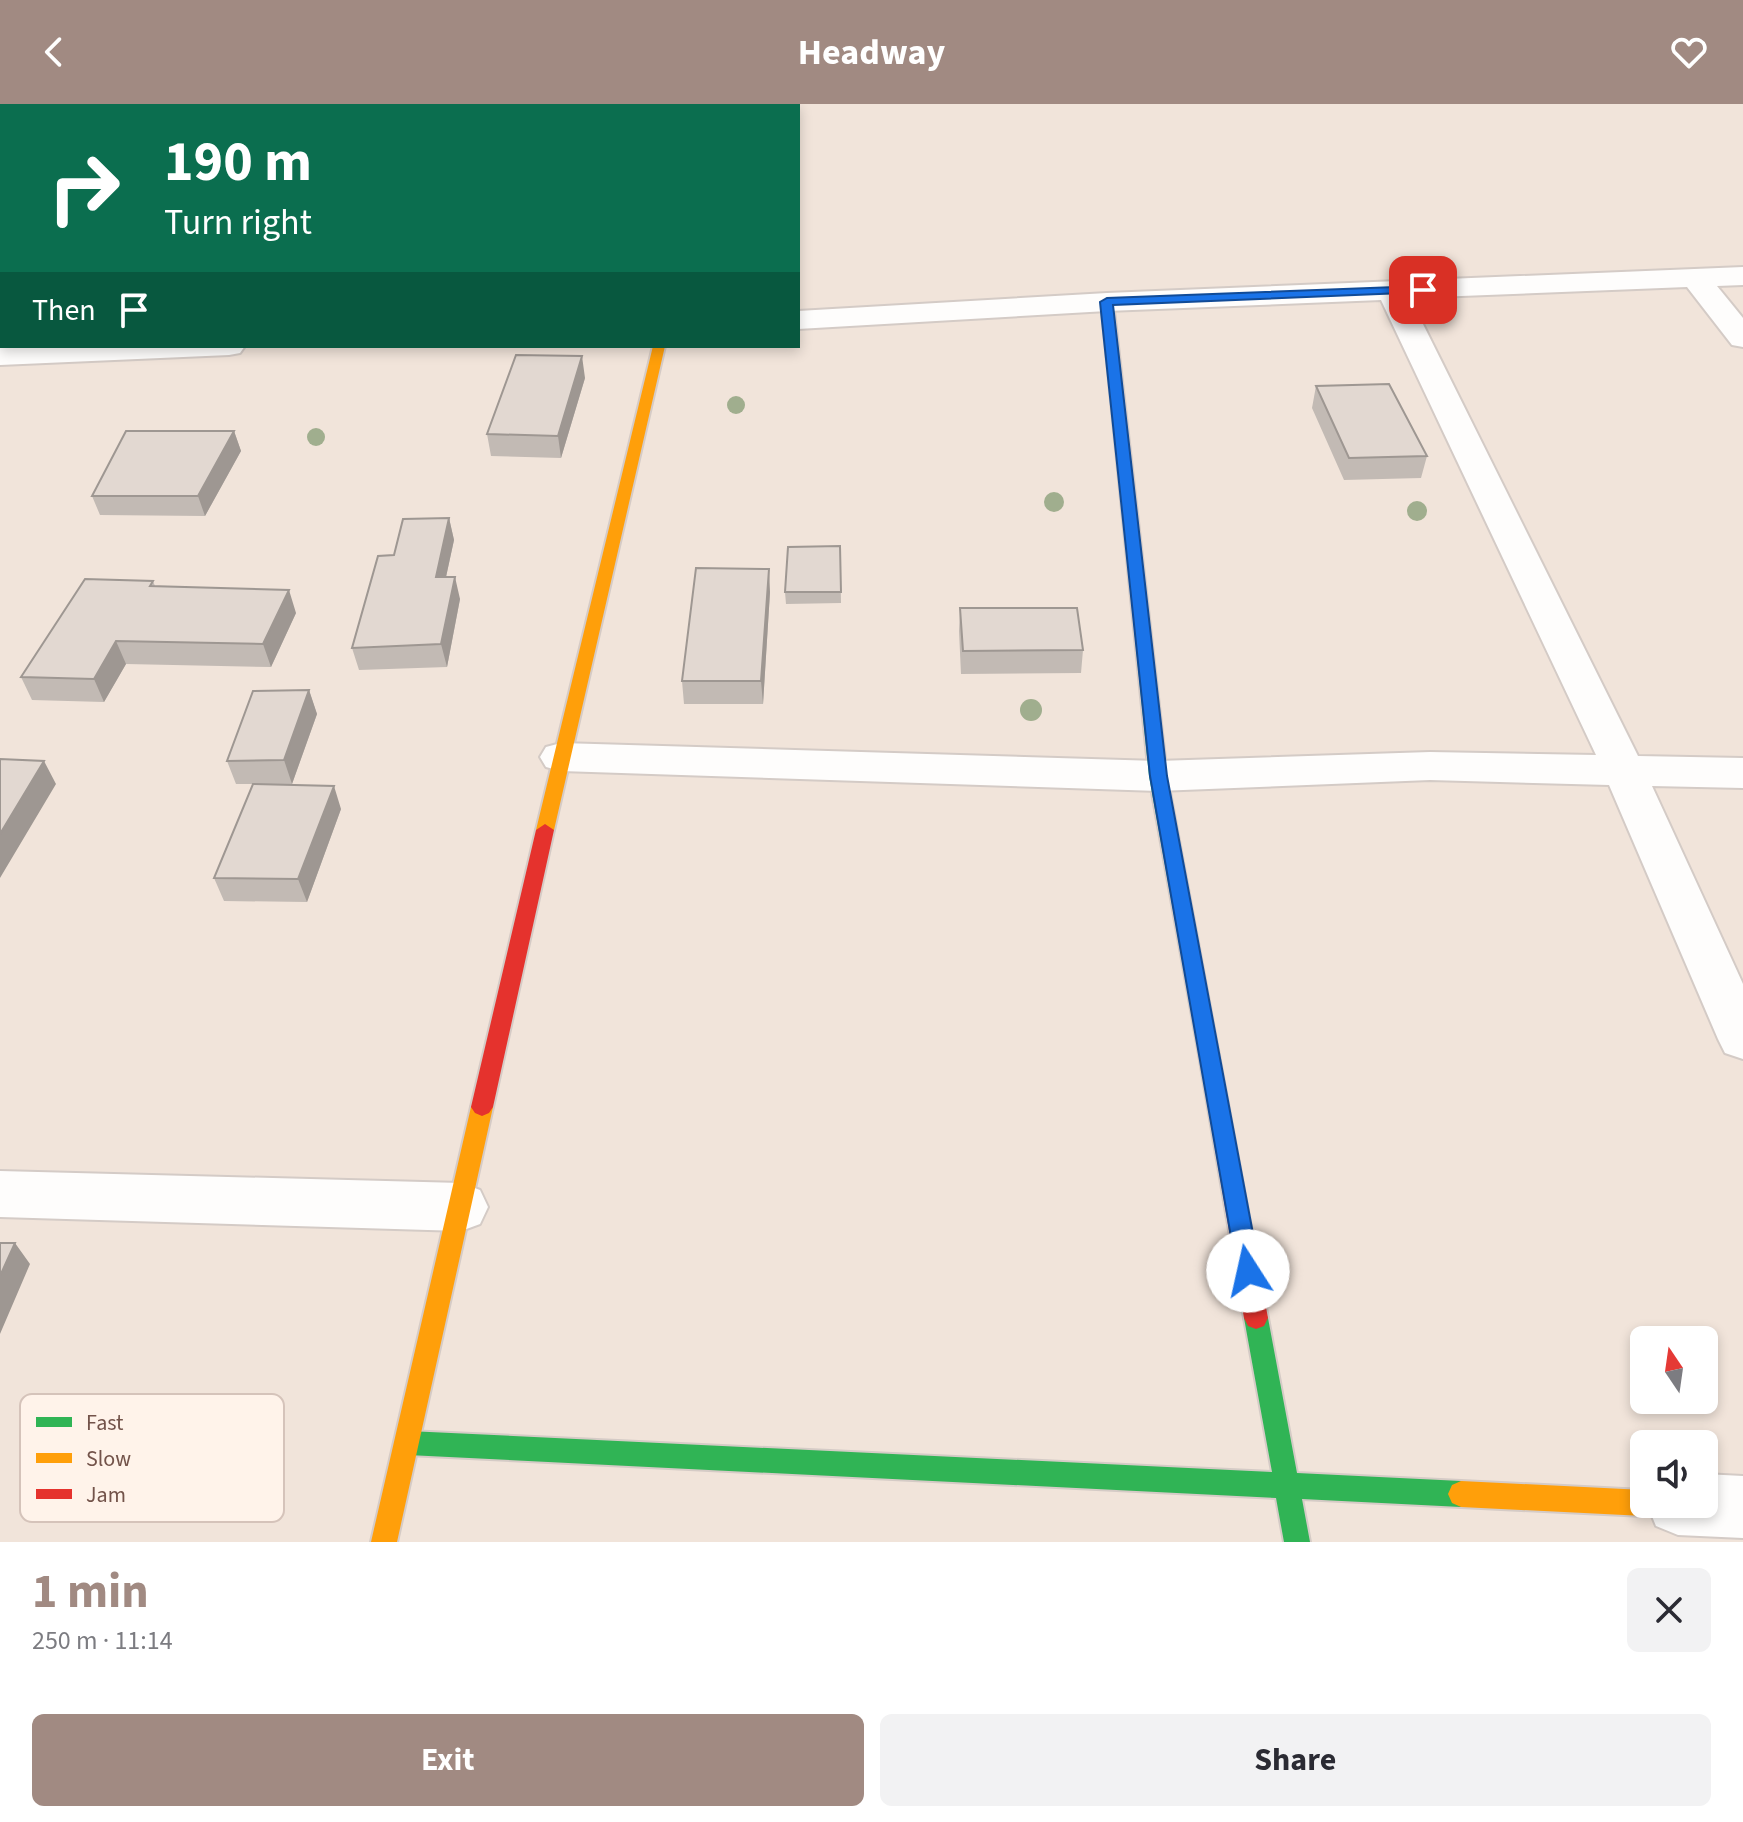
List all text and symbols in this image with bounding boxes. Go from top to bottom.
text: Headway [798,27,945,78]
icon: back [32,30,76,74]
icon: heart [1667,30,1711,74]
text: 190 m [164,123,312,202]
icon: right [32,136,136,240]
text: Turn right [164,197,312,248]
pin [1389,256,1457,324]
icon: arrive [1401,268,1445,312]
icon: arrive [112,288,156,332]
text: Then [32,289,96,332]
position arrow [1206,1229,1290,1313]
north arrow [1630,1326,1718,1414]
map controls [1630,1326,1718,1518]
legend [20,1394,284,1522]
text: Fast [86,1407,124,1439]
button: sound [1630,1430,1718,1518]
text: Slow [86,1443,131,1475]
text: Jam [86,1479,126,1511]
text: 1 min [32,1558,149,1626]
button: close [1627,1568,1711,1652]
text: 250 m · 11:14 [32,1622,173,1659]
button: Exit [32,1714,864,1806]
button: Share [880,1714,1711,1806]

